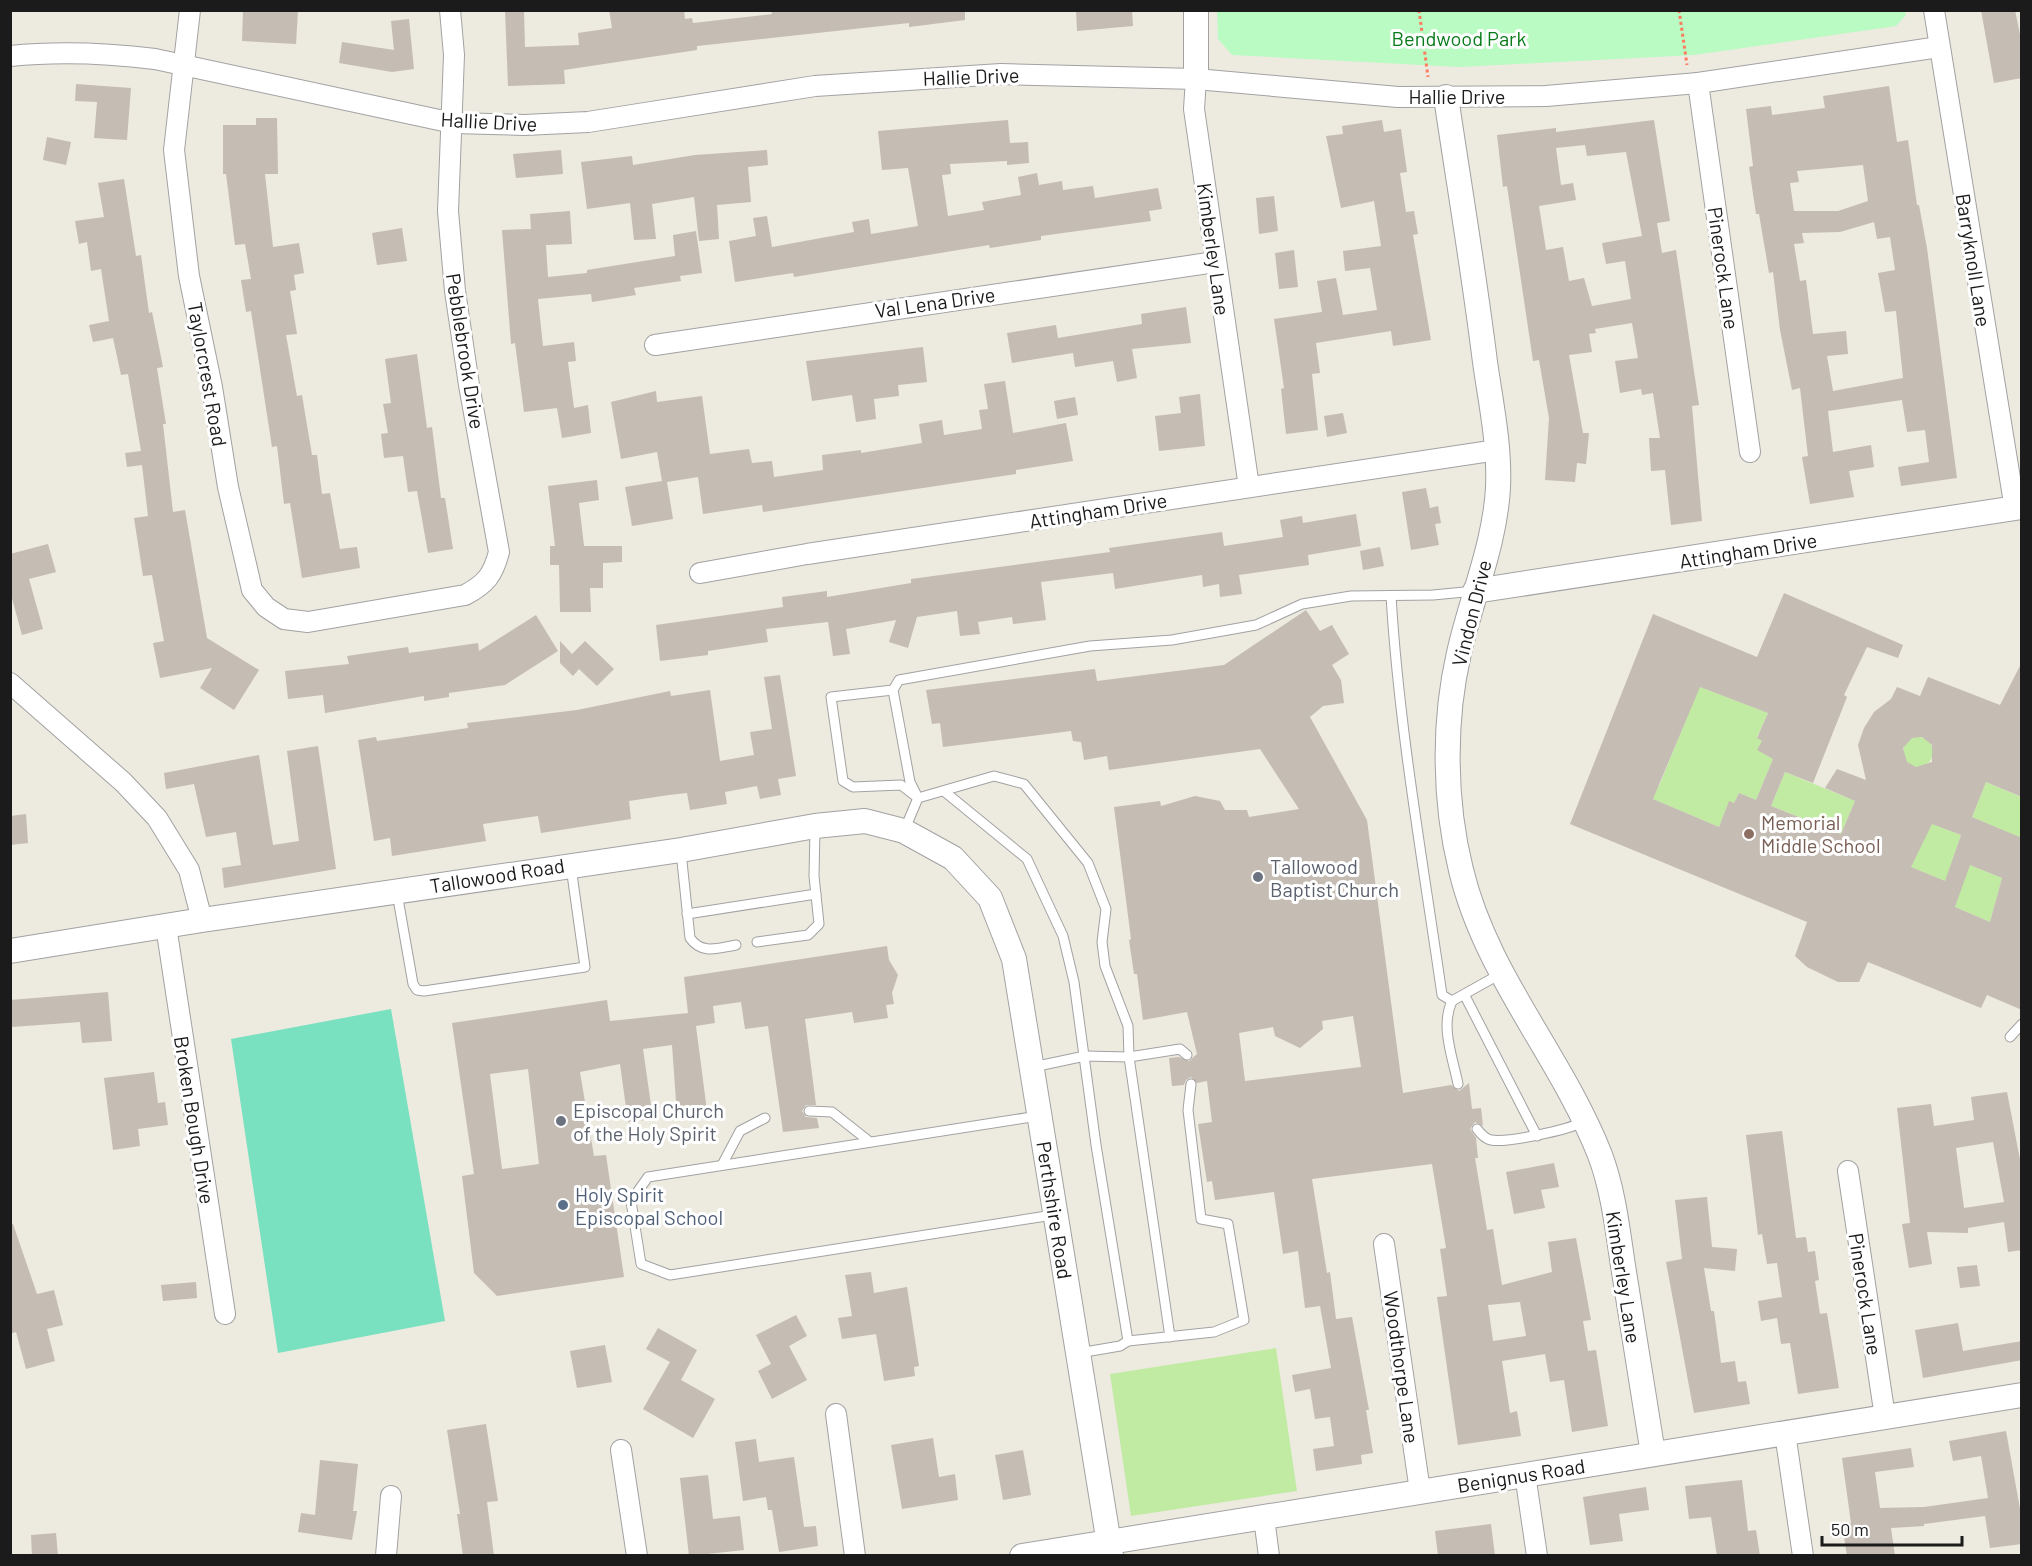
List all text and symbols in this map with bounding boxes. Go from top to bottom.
park label: Bendwood Park [1392,26,1526,50]
street label: Hallie Drive [922,62,1020,90]
street label: Hallie Drive [1409,84,1505,108]
street label: Hallie Drive [440,106,538,136]
street label: Kimberley Lane [1193,181,1235,317]
street label: Barryknoll Lane [1952,192,1996,328]
street label: Pinerock Lane [1704,205,1744,331]
street label: Pebblebrook Drive [442,271,490,431]
street label: Val Lena Drive [873,282,997,322]
street label: Taylorcrest Road [183,300,233,448]
street label: Attingham Drive [1027,487,1169,533]
street label: Attingham Drive [1677,527,1819,573]
street label: Vindon Drive [1446,557,1496,669]
place label: Memorial Middle School [1761,810,1881,857]
marker: Memorial Middle School [1742,827,1756,841]
street label: Tallowood Road [428,853,566,897]
place label: Tallowood Baptist Church [1270,854,1399,901]
marker: Tallowood Baptist Church [1251,870,1265,884]
street label: Broken Bough Drive [170,1034,220,1206]
place label: Episcopal Church of the Holy Spirit [573,1098,724,1145]
marker: Episcopal Church of the Holy Spirit [554,1114,568,1128]
street label: Perthshire Road [1032,1139,1078,1281]
place label: Holy Spirit Episcopal School [575,1182,723,1229]
marker: Holy Spirit Episcopal School [556,1198,570,1212]
street label: Kimberley Lane [1602,1209,1646,1345]
street label: Pinerock Lane [1844,1231,1888,1357]
street label: Woodthorpe Lane [1379,1289,1425,1445]
street label: Benignus Road [1455,1453,1587,1497]
scale bar [1822,1509,1962,1547]
text: 50 m [1831,1518,1869,1540]

